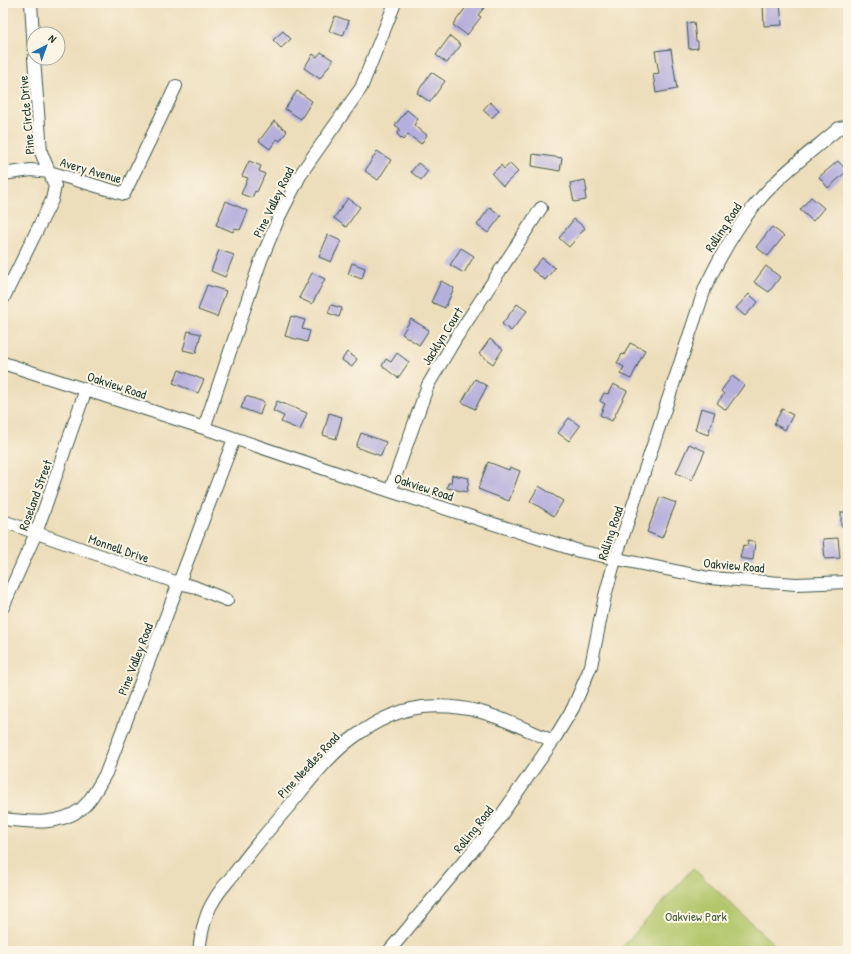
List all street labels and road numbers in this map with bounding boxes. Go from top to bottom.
street label: Pine Circle Drive [14,75,38,155]
street label: Avery Avenue [58,153,124,187]
street label: Pine Valley Road [248,164,298,240]
street label: Rolling Road [700,199,746,255]
street label: Jacklyn Court [417,303,467,368]
street label: Oakview Road [85,367,149,403]
street label: Roseland Street [14,457,56,533]
street label: Oakview Road [392,469,456,505]
street label: Rolling Road [593,504,627,562]
street label: Monnell Drive [86,529,152,567]
street label: Oakview Road [703,553,765,577]
street label: Pine Valley Road [113,620,157,698]
street label: Pine Needles Road [273,728,343,802]
street label: Rolling Road [449,802,497,856]

